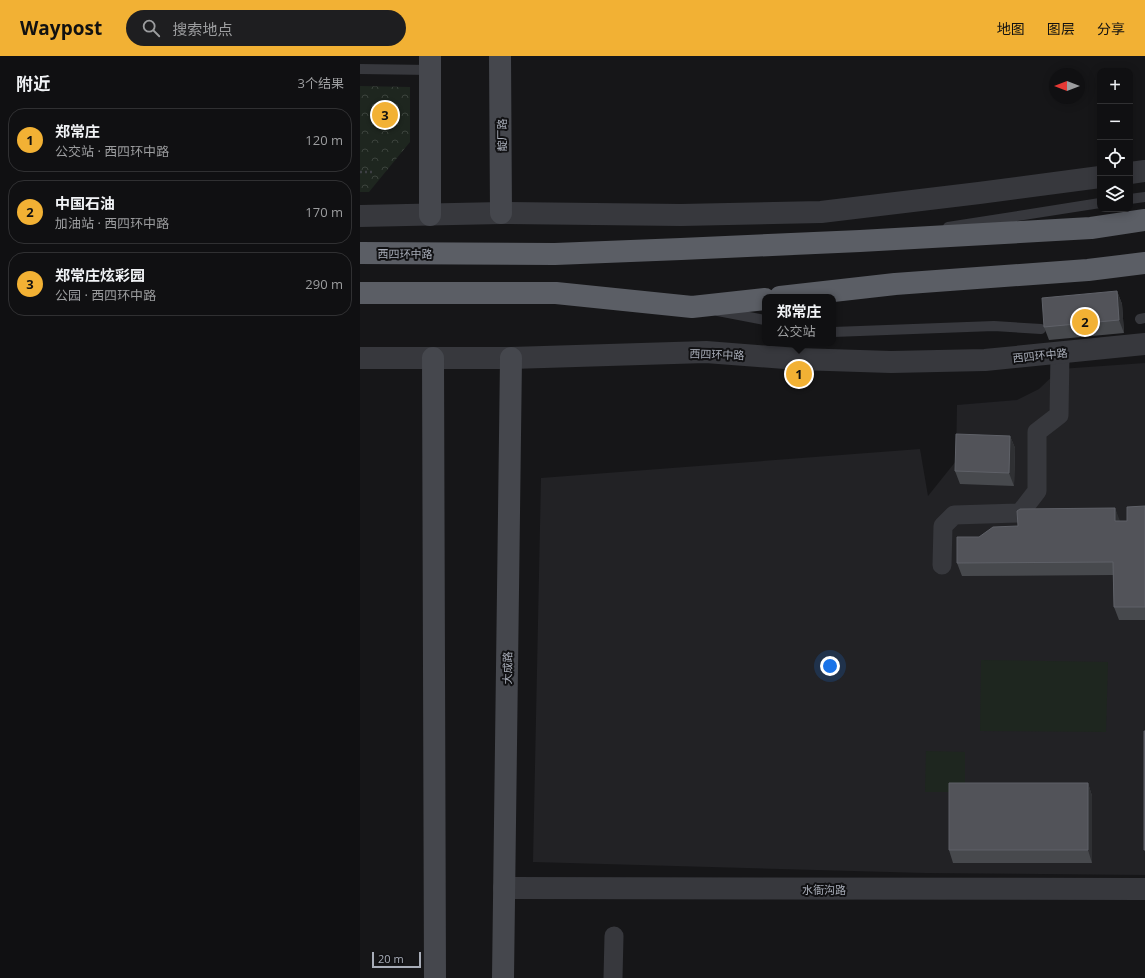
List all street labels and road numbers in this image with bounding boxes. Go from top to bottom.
street label: 靛厂路 [494,119,509,152]
street label: 西四环中路 [378,246,433,261]
street label: 西四环中路 [1012,345,1068,365]
street label: 西四环中路 [689,346,745,362]
street label: 大成路 [499,651,515,685]
street label: 水衙沟路 [802,882,846,897]

